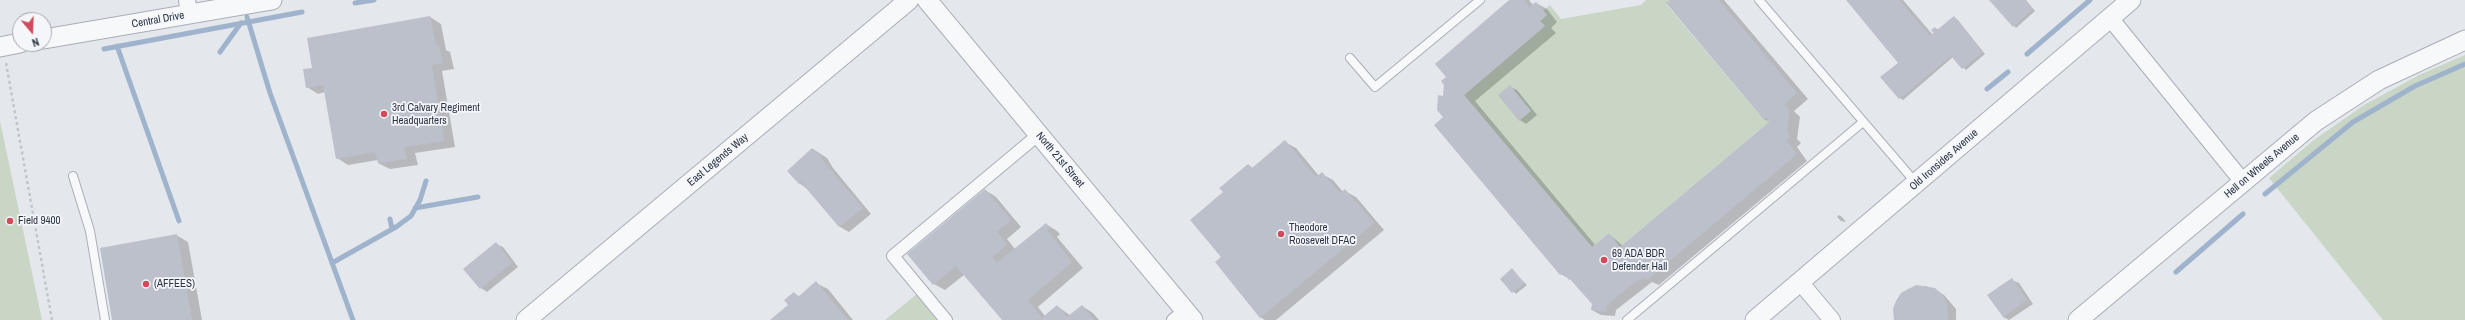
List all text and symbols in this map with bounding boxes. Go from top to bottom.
street label: Central Drive [131,9,185,31]
north arrow [12,12,52,52]
text: N [30,35,41,50]
place label: 3rd Calvary Regiment Headquarters [392,101,480,127]
marker: 3rd Calvary Regiment Headquarters [379,109,389,119]
street label: Old Ironsides Avenue [1907,127,1981,193]
street label: North 21st Street [1033,130,1087,190]
street label: East Legends Way [685,131,751,189]
street label: Hell on Wheels Avenue [2222,131,2302,201]
place label: Field 9400 [18,214,61,228]
marker: Field 9400 [5,216,15,226]
place label: Theodore Roosevelt DFAC [1289,221,1356,247]
marker: Theodore Roosevelt DFAC [1276,229,1286,239]
place label: 69 ADA BDR Defender Hall [1612,247,1667,273]
marker: 69 ADA BDR Defender Hall [1599,255,1609,265]
place label: (AFFEES) [154,277,195,291]
marker: (AFFEES) [141,279,151,289]

